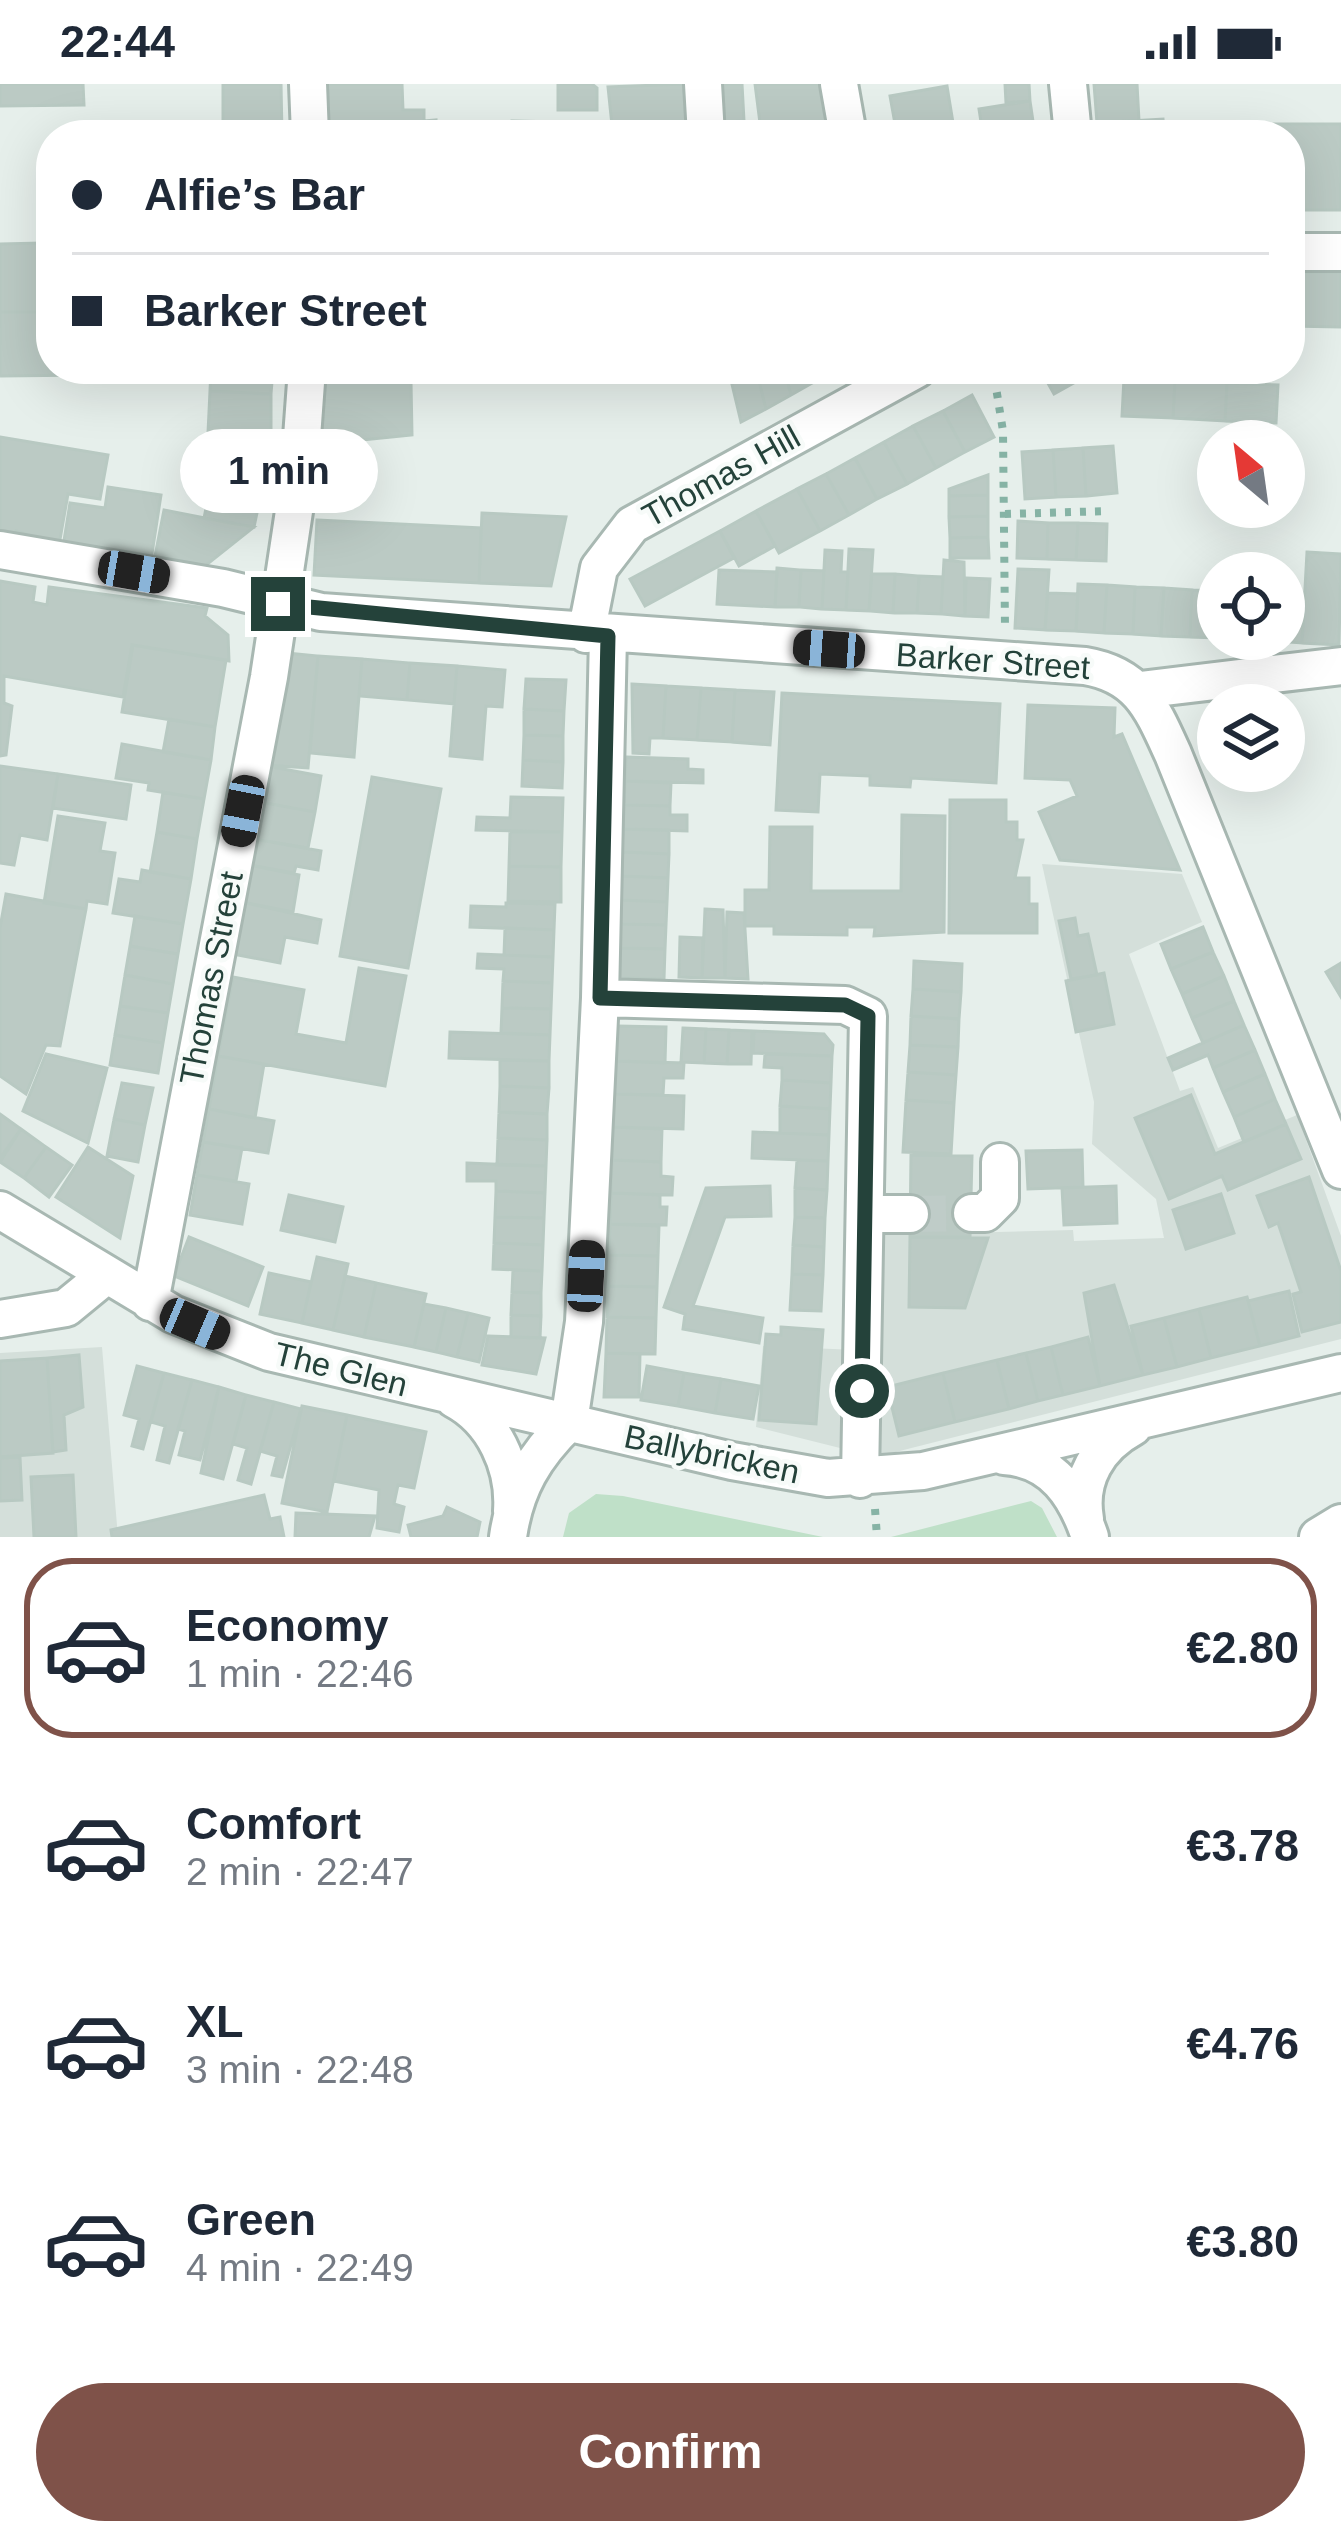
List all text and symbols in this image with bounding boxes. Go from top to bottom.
text: 22:44 [60,16,175,67]
text: Alfie’s Bar [144,169,365,220]
text: Barker Street [144,285,427,336]
street label: Thomas Hill [636,418,806,534]
north arrow [1197,420,1305,528]
map controls [1197,420,1305,792]
callout: 1 min [179,430,377,514]
text: 1 min [228,449,330,492]
car [95,548,173,596]
button: locate [1197,552,1305,660]
route end [251,577,305,631]
car [792,629,866,669]
street label: Barker Street [895,636,1091,686]
button: layers [1197,684,1305,792]
car [218,772,268,850]
street label: Thomas Street [172,868,250,1088]
car [566,1239,606,1313]
car [155,1293,235,1355]
street label: The Glen [271,1335,411,1403]
route start [835,1364,889,1418]
street label: Ballybricken [621,1417,803,1491]
icon: car [42,1594,150,1702]
text: Economy [186,1600,389,1651]
text: €2.80 [1186,1622,1299,1673]
text: 1 min · 22:46 [186,1652,414,1695]
icon: car [42,1792,150,1900]
text: Comfort [186,1798,361,1849]
text: €3.78 [1186,1820,1299,1871]
text: 2 min · 22:47 [186,1850,414,1893]
icon: car [42,1990,150,2098]
text: XL [186,1996,244,2047]
text: €4.76 [1186,2018,1299,2069]
text: 3 min · 22:48 [186,2048,414,2091]
icon: car [42,2188,150,2296]
text: Green [186,2194,316,2245]
text: €3.80 [1186,2216,1299,2267]
text: 4 min · 22:49 [186,2246,414,2289]
button: Confirm [36,2383,1305,2521]

